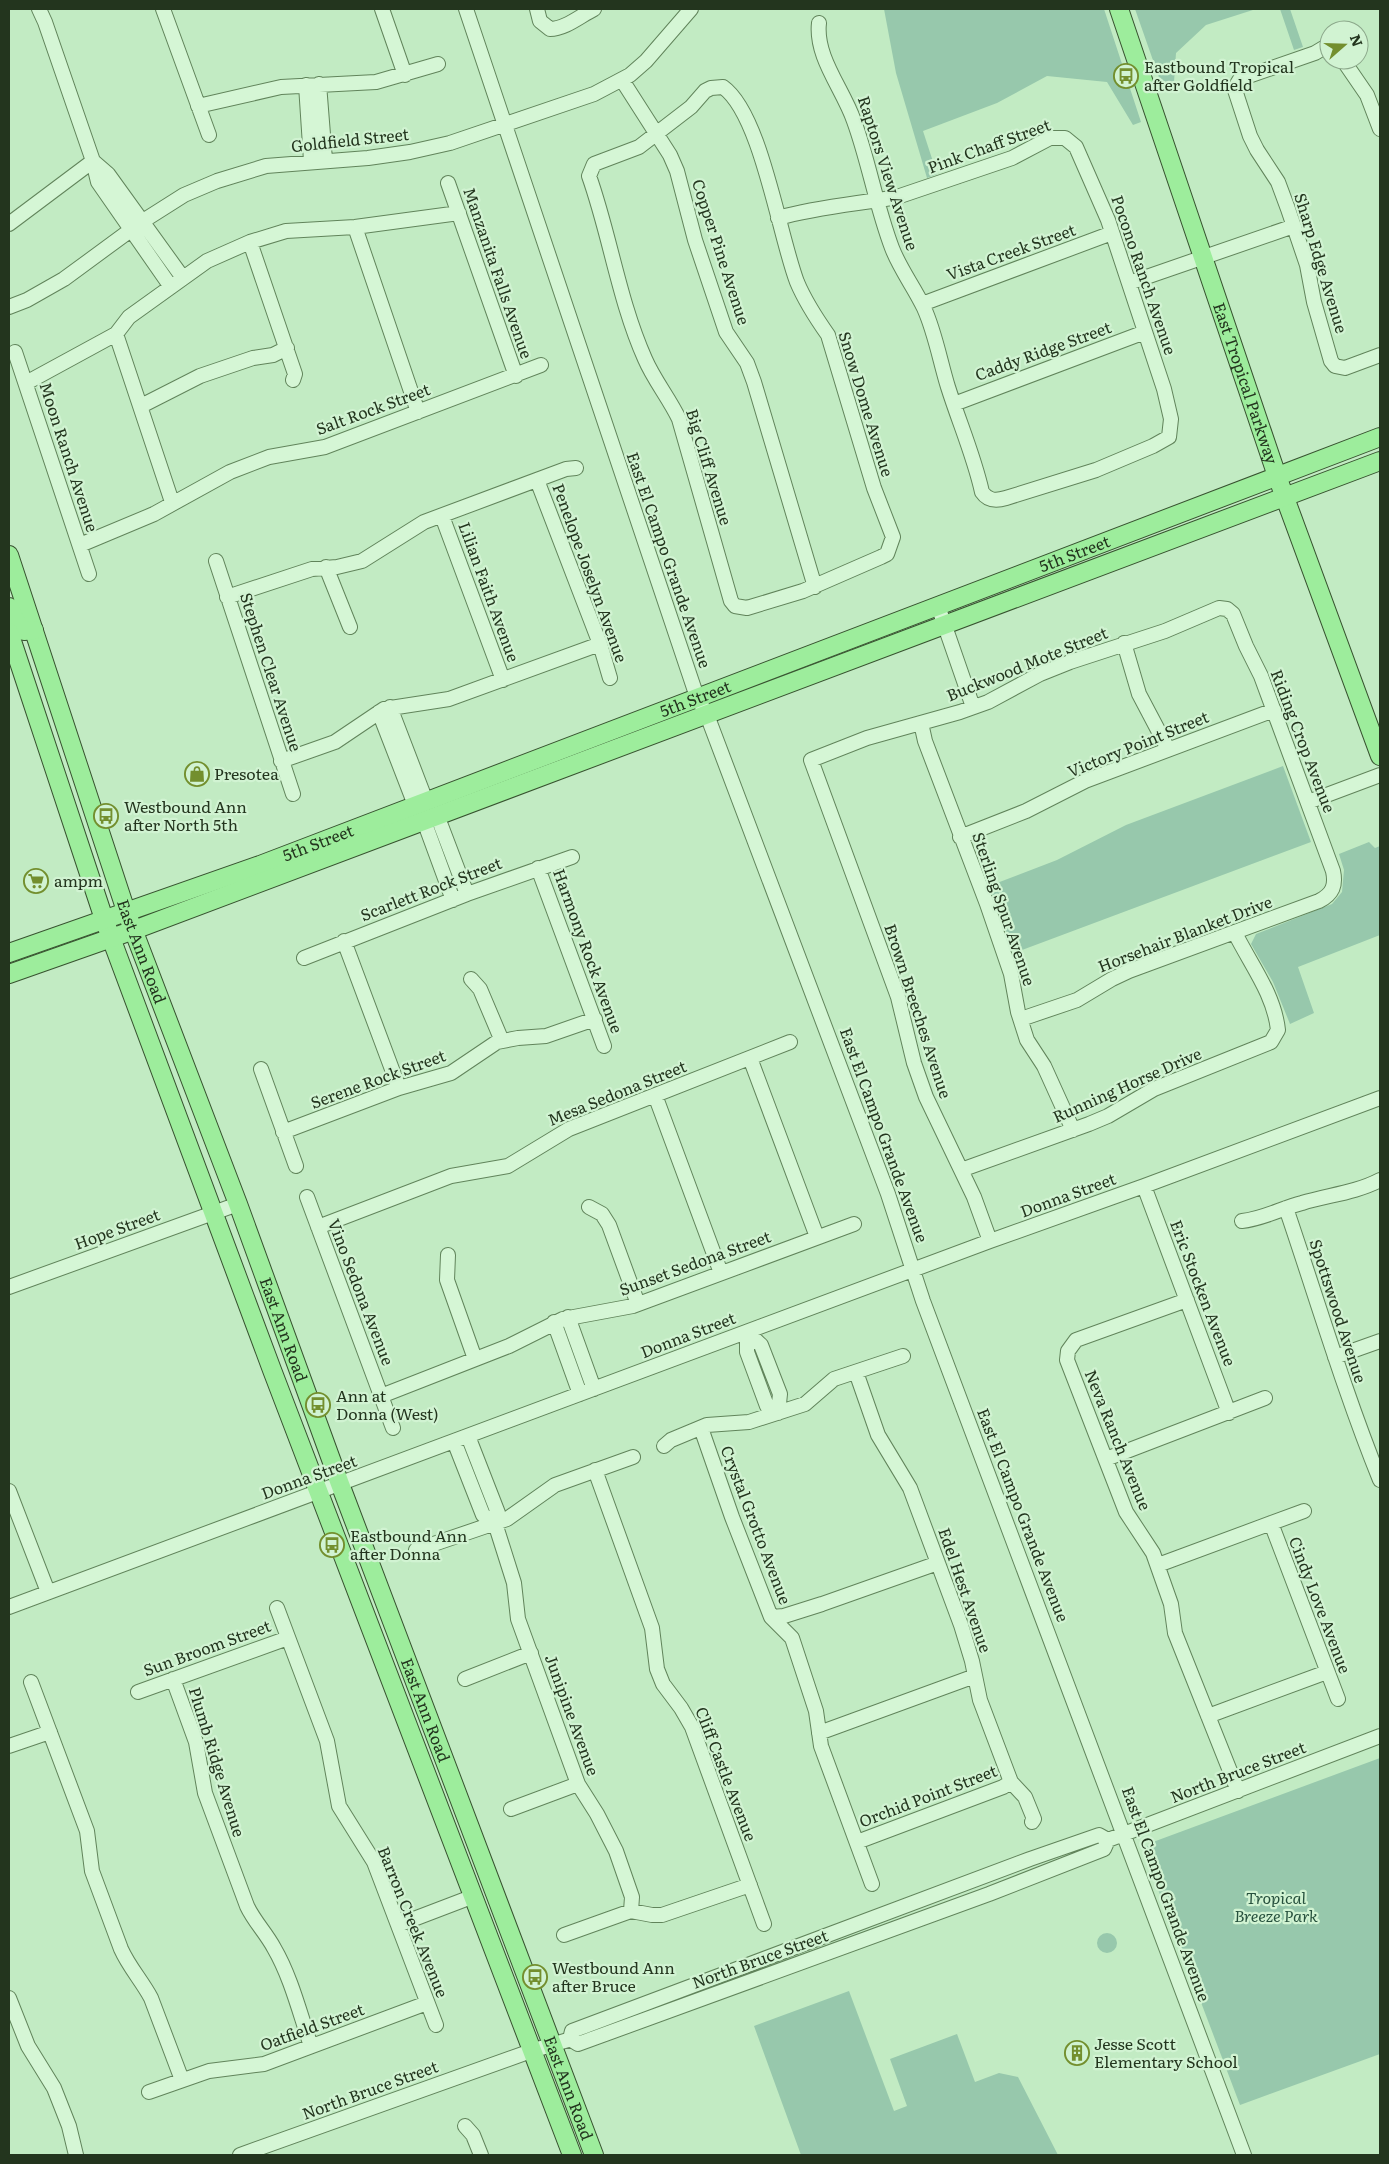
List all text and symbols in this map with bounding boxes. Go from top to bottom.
north arrow [1319,20,1369,70]
text: N [1346,31,1369,49]
place label: Eastbound Tropical after Goldfield [1144,54,1294,96]
bus stop icon: Eastbound Tropical after Goldfield [1113,63,1139,89]
street label: Raptors View Avenue [853,92,925,253]
street label: Pink Chaff Street [924,112,1054,178]
street label: Goldfield Street [290,121,411,157]
street label: Copper Pine Avenue [687,176,757,328]
street label: Manzanita Falls Avenue [458,184,540,362]
street label: Sharp Edge Avenue [1289,190,1355,336]
street label: Pocono Ranch Avenue [1106,192,1184,358]
street label: Vista Creek Street [943,216,1079,286]
street label: East Tropical Parkway [1208,299,1285,468]
street label: Caddy Ridge Street [971,314,1115,386]
street label: Snow Dome Avenue [833,328,900,479]
street label: Salt Rock Street [312,376,434,440]
street label: Moon Ranch Avenue [34,379,106,535]
street label: Big Cliff Avenue [681,406,739,528]
street label: East El Campo Grande Avenue [622,448,718,671]
street label: Penelope Joselyn Avenue [547,480,635,665]
street label: Lilian Faith Avenue [453,518,526,665]
street label: 5th Street [1035,528,1114,577]
street label: Stephen Clear Avenue [235,589,309,754]
street label: Buckwood Mote Street [942,620,1111,706]
street label: Riding Crop Avenue [1266,665,1342,816]
street label: 5th Street [656,673,734,722]
street label: Victory Point Street [1063,704,1212,782]
shop icon: Presotea [184,761,210,787]
place label: Presotea [214,761,279,785]
place label: Westbound Ann after North 5th [124,794,247,836]
bus stop icon: Westbound Ann after North 5th [93,803,119,829]
street label: 5th Street [279,817,357,866]
street label: Sterling Spur Avenue [967,829,1043,989]
street label: Scarlett Rock Street [356,850,505,926]
street label: Harmony Rock Avenue [548,865,630,1036]
supermarket icon: ampm [23,868,49,894]
place label: ampm [54,868,104,892]
street label: Horsehair Blanket Drive [1094,889,1275,977]
street label: East Ann Road [112,896,173,1007]
street label: Brown Breeches Avenue [879,920,959,1101]
street label: East El Campo Grande Avenue [835,1024,935,1246]
street label: Running Horse Drive [1048,1040,1205,1128]
street label: Serene Rock Street [307,1042,449,1114]
street label: Mesa Sedona Street [544,1053,690,1131]
street label: Donna Street [1017,1165,1119,1222]
street label: Hope Street [70,1201,163,1255]
street label: Vino Sedona Avenue [323,1215,401,1368]
street label: Eric Stocken Avenue [1165,1216,1243,1369]
street label: Sunset Sedona Street [615,1223,774,1301]
street label: Spottswood Avenue [1304,1236,1374,1386]
street label: East Ann Road [255,1273,315,1385]
street label: Donna Street [637,1305,739,1363]
street label: Neva Ranch Avenue [1080,1366,1158,1514]
place label: Ann at Donna (West) [336,1383,439,1425]
bus stop icon: Ann at Donna (West) [305,1392,331,1418]
street label: East El Campo Grande Avenue [972,1404,1076,1625]
street label: Crystal Grotto Avenue [716,1442,798,1608]
street label: Donna Street [258,1447,360,1504]
place label: Eastbound Ann after Donna [350,1523,468,1565]
street label: Edel Hest Avenue [933,1524,999,1655]
bus stop icon: Eastbound Ann after Donna [319,1532,345,1558]
street label: Cindy Love Avenue [1284,1533,1358,1677]
street label: Sun Broom Street [139,1613,274,1681]
street label: Junipine Avenue [540,1650,606,1779]
street label: East Ann Road [396,1654,457,1765]
street label: Plumb Ridge Avenue [184,1684,252,1840]
street label: Cliff Castle Avenue [690,1703,764,1844]
street label: North Bruce Street [1167,1734,1309,1808]
street label: Orchid Point Street [855,1757,1001,1832]
street label: East El Campo Grande Avenue [1117,1783,1217,2005]
street label: Barron Creek Avenue [373,1842,455,2001]
park label: Tropical Breeze Park [1234,1885,1318,1927]
street label: North Bruce Street [688,1922,831,1994]
place label: Westbound Ann after Bruce [552,1955,675,1997]
bus stop icon: Westbound Ann after Bruce [522,1964,548,1990]
street label: Oatfield Street [256,1996,368,2056]
place label: Jesse Scott Elementary School [1094,2031,1238,2073]
street label: East Ann Road [539,2032,600,2143]
building icon: Jesse Scott Elementary School [1064,2040,1090,2066]
street label: North Bruce Street [298,2053,441,2125]

